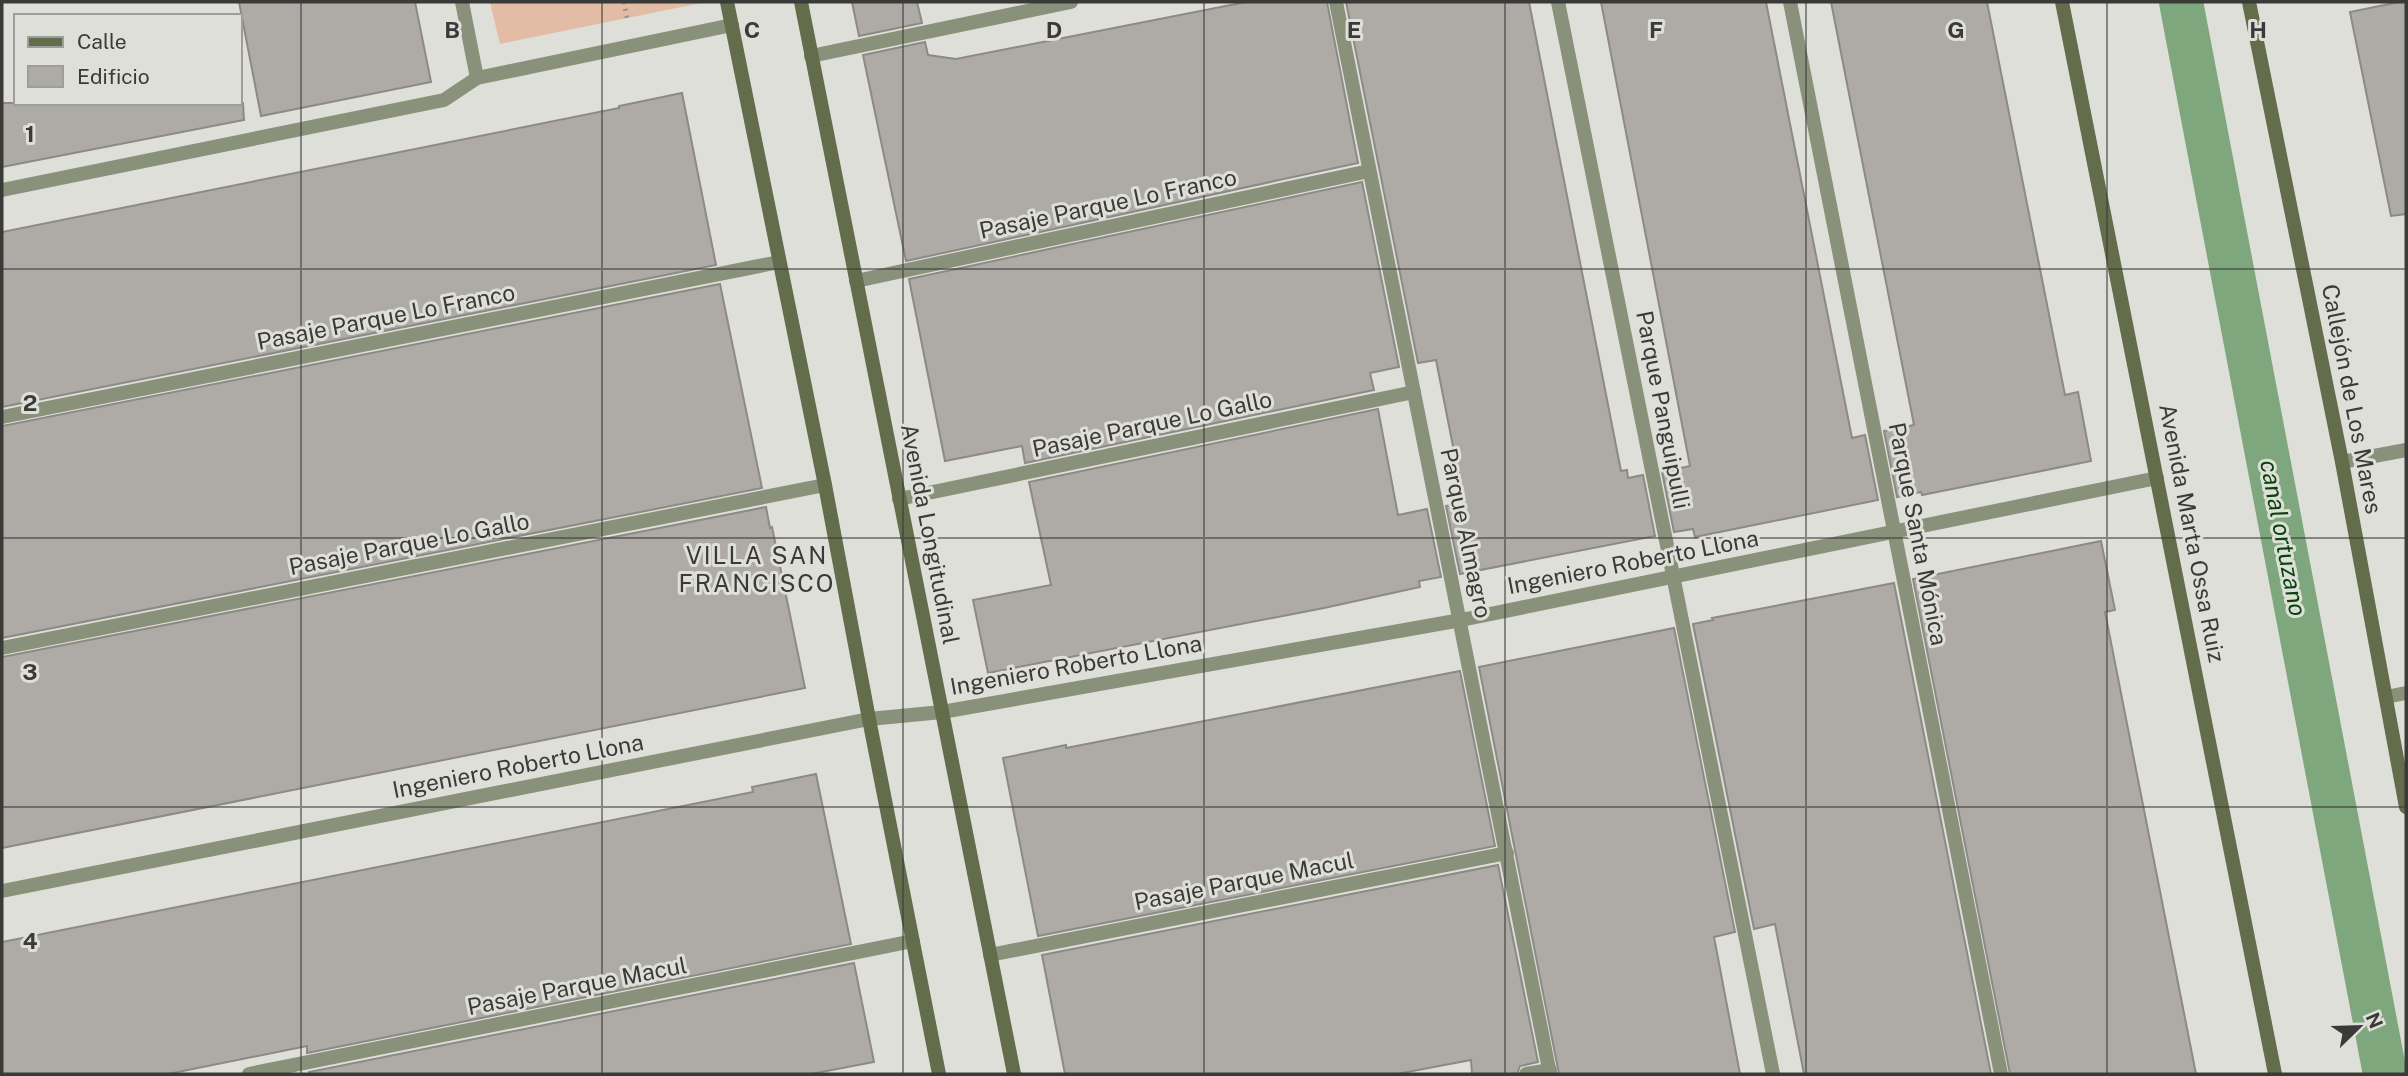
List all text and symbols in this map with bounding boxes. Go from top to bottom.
legend [14,14,242,105]
text: B [444,16,460,43]
text: C [744,16,760,43]
text: D [1046,16,1062,43]
text: E [1347,16,1361,43]
text: F [1649,16,1663,43]
text: G [1947,16,1965,43]
text: H [2249,16,2267,43]
text: Calle [77,29,127,54]
text: Edificio [77,64,150,89]
text: 1 [25,120,35,147]
street label: Pasaje Parque Lo Franco [977,163,1239,244]
street label: Pasaje Parque Lo Franco [255,278,517,355]
street label: Callejón de Los Mares [2317,282,2388,516]
street label: Parque Panguipulli [1631,308,1696,511]
street label: Pasaje Parque Lo Gallo [1030,385,1274,462]
text: 2 [23,389,37,416]
street label: Avenida Marta Ossa Ruiz [2154,401,2231,665]
street label: Parque Santa Mónica [1884,420,1953,648]
street label: Avenida Longitudinal [896,421,965,647]
street label: Parque Almagro [1435,445,1498,620]
water label: canal ortuzano [2255,457,2313,618]
street label: Pasaje Parque Lo Gallo [286,507,531,580]
street label: Ingeniero Roberto Llona [1505,524,1761,599]
district label: VILLA SAN FRANCISCO [679,541,835,597]
street label: Ingeniero Roberto Llona [948,629,1204,700]
text: 3 [22,658,38,685]
street label: Ingeniero Roberto Llona [390,728,646,803]
street label: Pasaje Parque Macul [1132,846,1356,915]
text: 4 [22,927,38,954]
street label: Pasaje Parque Macul [465,951,689,1020]
north arrow [2324,992,2394,1062]
text: N [2362,1009,2388,1031]

